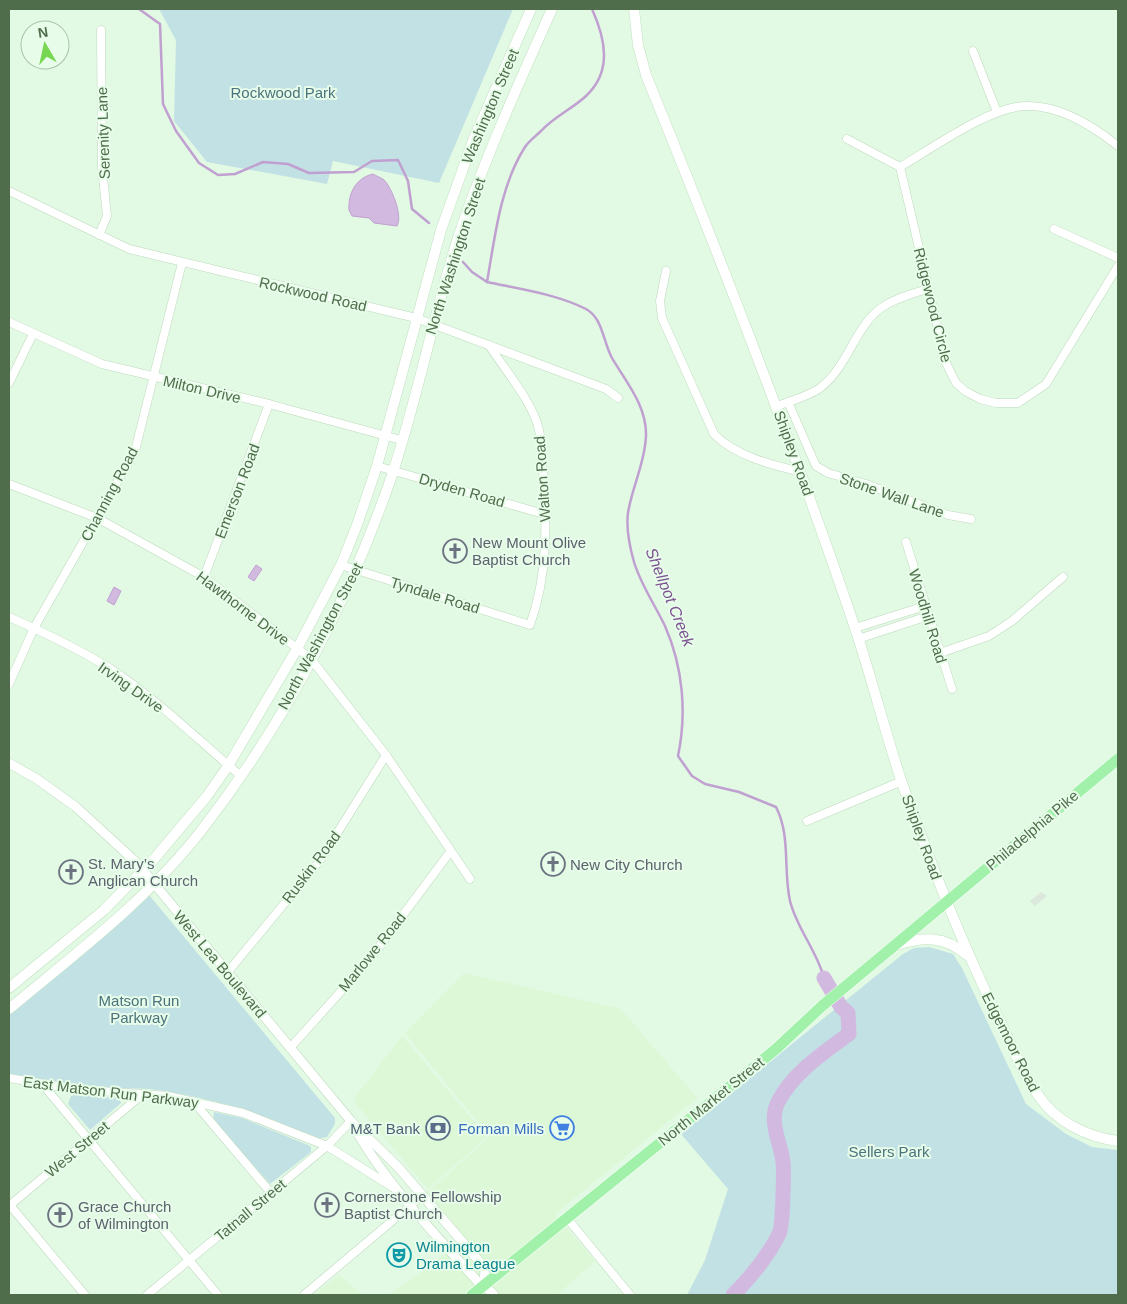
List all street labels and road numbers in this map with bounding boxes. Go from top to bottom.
street label: Washington Street [458,45,522,166]
street label: Serenity Lane [93,86,113,180]
street label: North Washington Street [422,175,489,336]
street label: Ridgewood Circle [911,246,955,364]
street label: Rockwood Road [257,273,369,315]
street label: Milton Drive [162,372,242,406]
street label: Shipley Road [771,408,817,498]
street label: Walton Road [531,435,553,523]
street label: Emerson Road [211,441,263,541]
street label: Channing Road [77,444,141,544]
street label: Stone Wall Lane [837,469,947,521]
street label: Dryden Road [417,470,507,510]
street label: North Washington Street [274,559,366,712]
street label: Woodhill Road [906,567,950,665]
street label: Hawthorne Drive [193,568,293,648]
street label: Tyndale Road [388,573,482,617]
street label: Irving Drive [95,658,167,716]
street label: Philadelphia Pike [982,787,1082,873]
street label: Shipley Road [899,792,945,882]
street label: Ruskin Road [278,828,344,906]
street label: West Lea Boulevard [170,907,270,1021]
street label: Marlowe Road [335,909,409,995]
street label: Edgemoor Road [979,989,1043,1095]
street label: North Market Street [655,1053,768,1149]
street label: East Matson Run Parkway [22,1073,200,1111]
street label: West Street [42,1117,113,1181]
street label: Tatnall Street [211,1175,290,1245]

